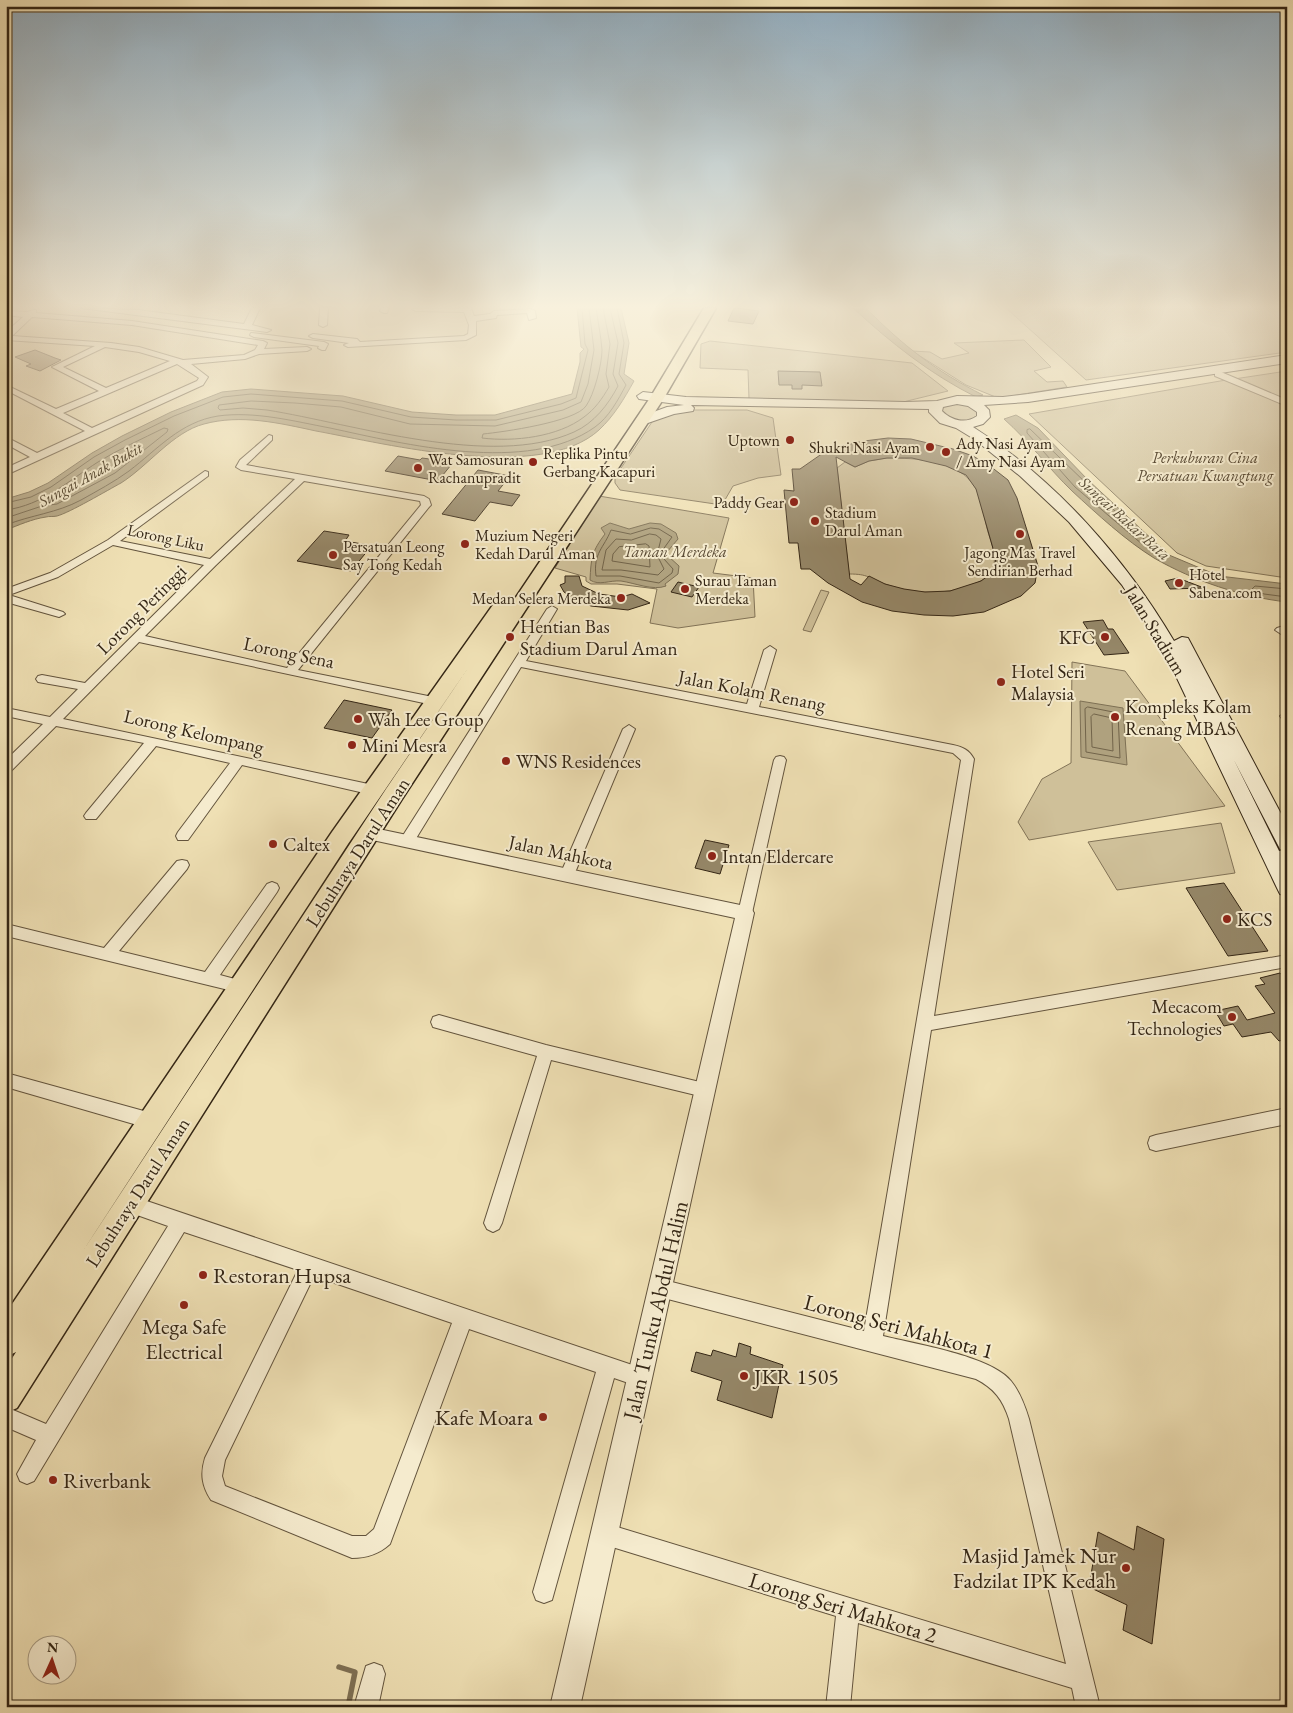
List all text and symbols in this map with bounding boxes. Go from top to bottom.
place label: Uptown [728,430,781,451]
place label: Ady Nasi Ayam / Amy Nasi Ayam [955,433,1066,472]
marker: Uptown [784,434,796,446]
water label: Sungai Anak Bukit [34,437,147,512]
place label: Shukri Nasi Ayam [809,437,921,458]
marker: Shukri Nasi Ayam [924,441,936,453]
place label: Replika Pintu Gerbang Kacapuri [543,443,655,482]
marker: Ady Nasi Ayam / Amy Nasi Ayam [940,446,952,458]
park label: Perkuburan Cina Persatuan Kwangtung [1137,447,1274,486]
place label: Wat Samosuran Rachanupradit [428,449,524,488]
marker: Replika Pintu Gerbang Kacapuri [527,456,539,468]
marker: Wat Samosuran Rachanupradit [412,462,424,474]
water label: Sungai Bakar Bata [1074,471,1175,565]
place label: Paddy Gear [714,492,785,513]
marker: Paddy Gear [788,496,800,508]
place label: Stadium Darul Aman [825,502,903,541]
marker: Stadium Darul Aman [809,515,821,527]
street label: Lorong Liku [125,519,207,556]
place label: Muzium Negeri Kedah Darul Aman [475,525,596,564]
marker: Jagong Mas Travel Sendirian Berhad [1014,528,1026,540]
place label: Persatuan Leong Say Tong Kedah [343,536,445,575]
marker: Muzium Negeri Kedah Darul Aman [459,538,471,550]
park label: Taman Merdeka [623,541,727,562]
place label: Jagong Mas Travel Sendirian Berhad [962,542,1076,581]
marker: Persatuan Leong Say Tong Kedah [327,549,339,561]
street label: Lorong Peringgi [91,559,192,660]
place label: Hotel Sabena.com [1189,564,1263,603]
place label: Surau Taman Merdeka [695,570,777,609]
marker: Hotel Sabena.com [1173,577,1185,589]
street label: Jalan Stadium [1118,579,1193,680]
marker: Surau Taman Merdeka [679,583,691,595]
place label: Medan Selera Merdeka [472,588,612,609]
marker: Medan Selera Merdeka [615,592,627,604]
place label: Hentian Bas Stadium Darul Aman [520,614,677,661]
place label: KFC [1059,625,1095,650]
street label: Lorong Sena [241,631,337,674]
marker: Hentian Bas Stadium Darul Aman [504,631,516,643]
marker: KFC [1099,631,1111,643]
place label: Hotel Seri Malaysia [1011,659,1085,706]
street label: Jalan Kolam Renang [674,664,828,717]
marker: Hotel Seri Malaysia [995,676,1007,688]
place label: Kompleks Kolam Renang MBAS [1125,694,1252,741]
street label: Lorong Kelompang [121,703,267,760]
place label: Wah Lee Group [368,707,484,732]
marker: Kompleks Kolam Renang MBAS [1109,711,1121,723]
marker: Wah Lee Group [352,713,364,725]
place label: Mini Mesra [362,733,447,758]
marker: Mini Mesra [346,739,358,751]
place label: WNS Residences [516,749,641,774]
marker: WNS Residences [500,755,512,767]
street label: Lebuhraya Darul Aman [300,773,415,932]
street label: Jalan Mahkota [505,829,616,876]
place label: Caltex [283,832,331,857]
marker: Caltex [267,838,279,850]
place label: Intan Eldercare [722,844,833,869]
marker: Intan Eldercare [706,850,718,862]
place label: KCS [1237,907,1272,932]
marker: KCS [1221,913,1233,925]
place label: Mecacom Technologies [1127,994,1222,1041]
marker: Mecacom Technologies [1226,1011,1238,1023]
street label: Lebuhraya Darul Aman [80,1113,195,1272]
street label: Jalan Tunku Abdul Halim [616,1198,695,1424]
place label: Restoran Hupsa [213,1261,351,1290]
marker: Restoran Hupsa [197,1269,209,1281]
street label: Lorong Seri Mahkota 1 [801,1287,997,1366]
marker: Mega Safe Electrical [178,1299,190,1311]
place label: Mega Safe Electrical [142,1312,227,1366]
place label: JKR 1505 [752,1362,839,1391]
marker: JKR 1505 [738,1370,750,1382]
place label: Kafe Moara [435,1403,533,1432]
marker: Kafe Moara [537,1411,549,1423]
place label: Riverbank [63,1466,151,1495]
marker: Riverbank [47,1474,59,1486]
place label: Masjid Jamek Nur Fadzilat IPK Kedah [953,1541,1117,1595]
marker: Masjid Jamek Nur Fadzilat IPK Kedah [1120,1562,1132,1574]
street label: Lorong Seri Mahkota 2 [745,1565,941,1650]
north arrow [28,1636,78,1686]
text: N [47,1638,59,1656]

